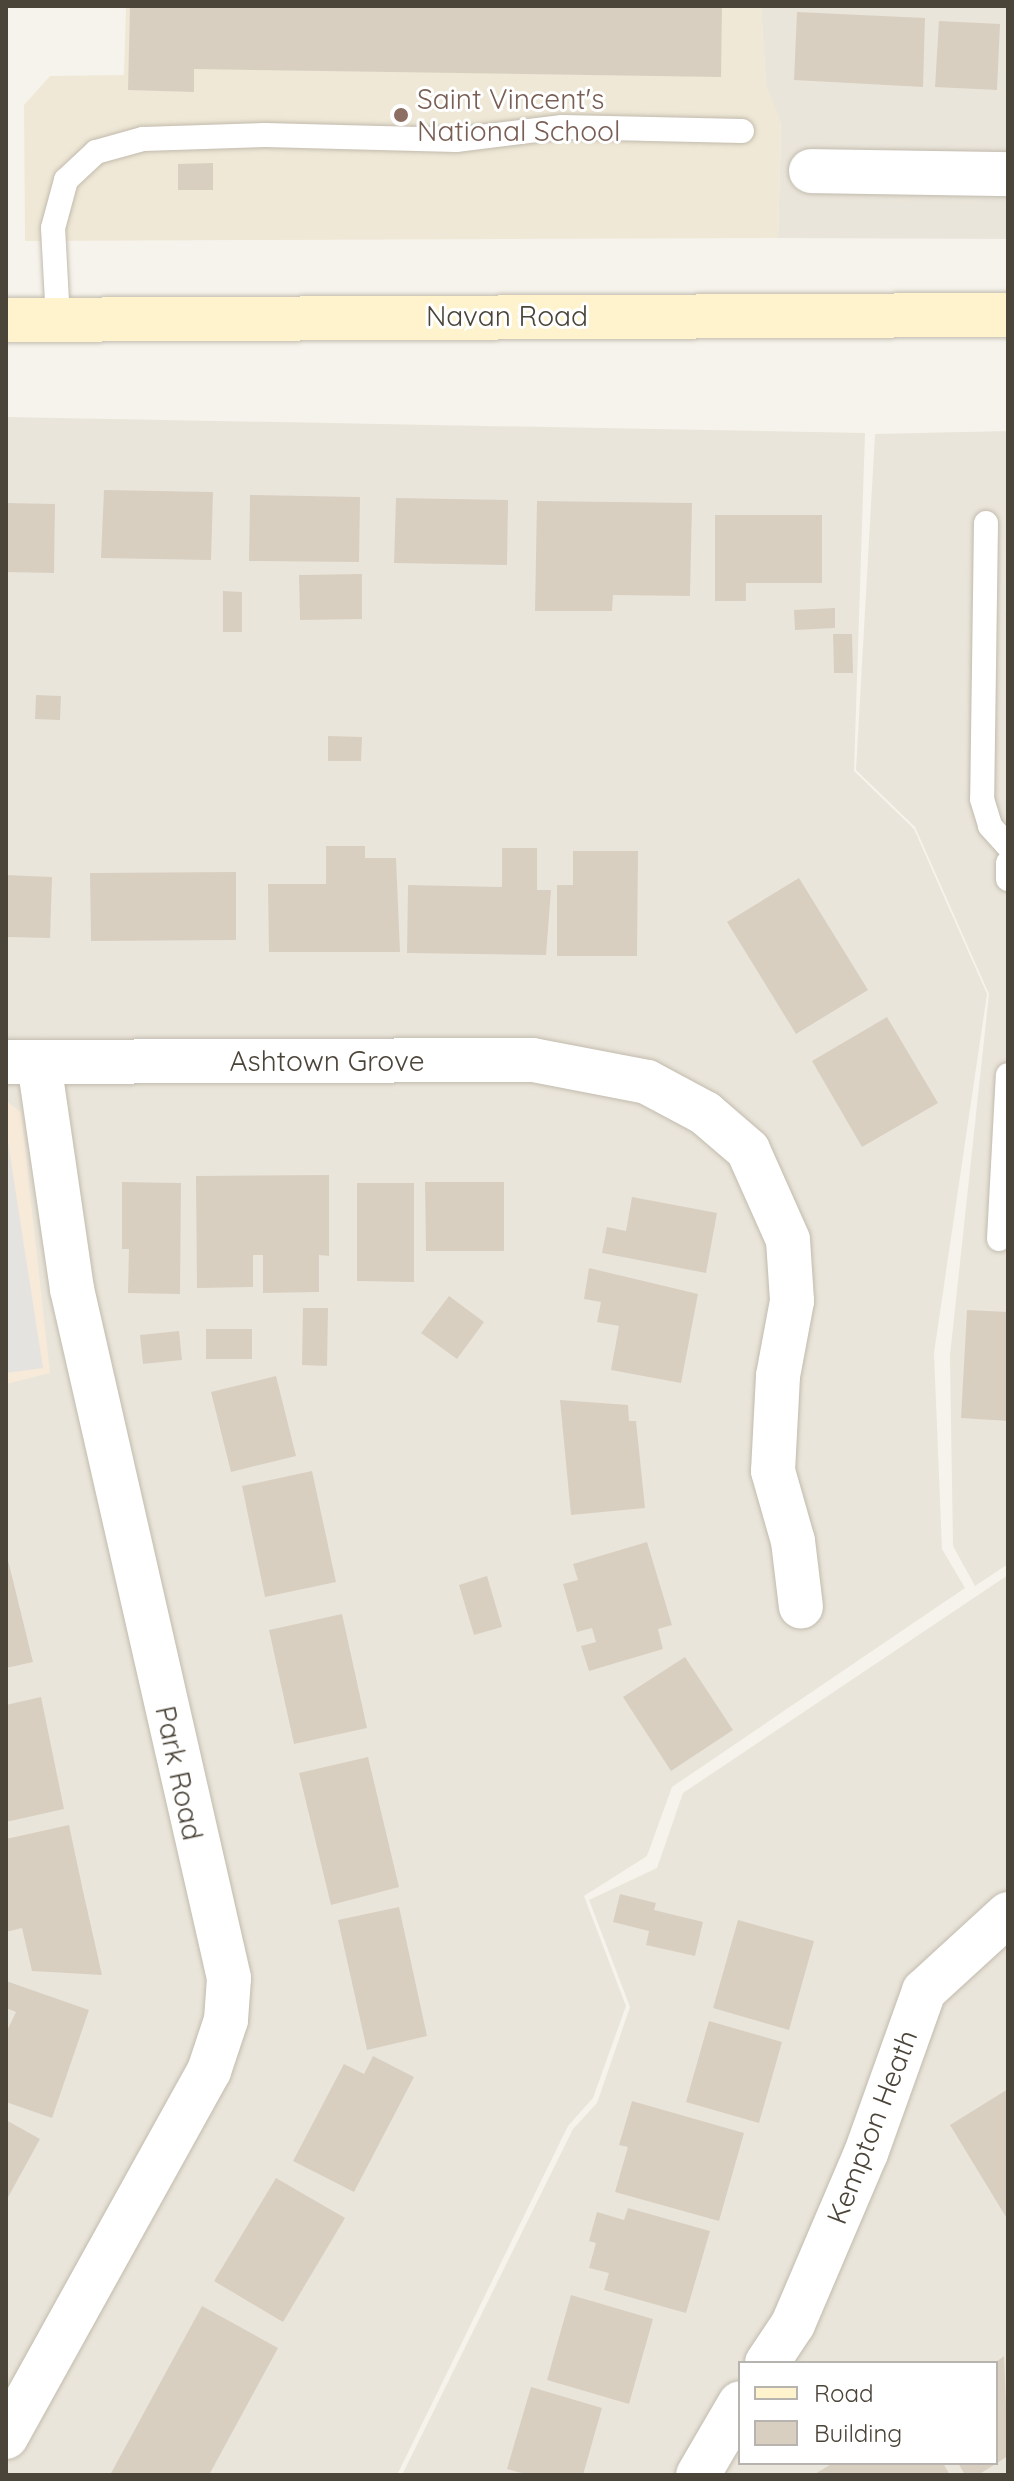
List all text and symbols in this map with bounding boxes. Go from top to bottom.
place label: Saint Vincent's National School [417,82,620,148]
marker: Saint Vincent's National School [392,106,410,124]
street label: Navan Road [426,299,588,333]
street label: Ashtown Grove [229,1044,425,1078]
street label: Park Road [148,1703,210,1843]
street label: Kempton Heath [820,2025,924,2229]
legend [738,2361,998,2465]
text: Road [814,2378,874,2408]
text: Building [814,2418,902,2448]

